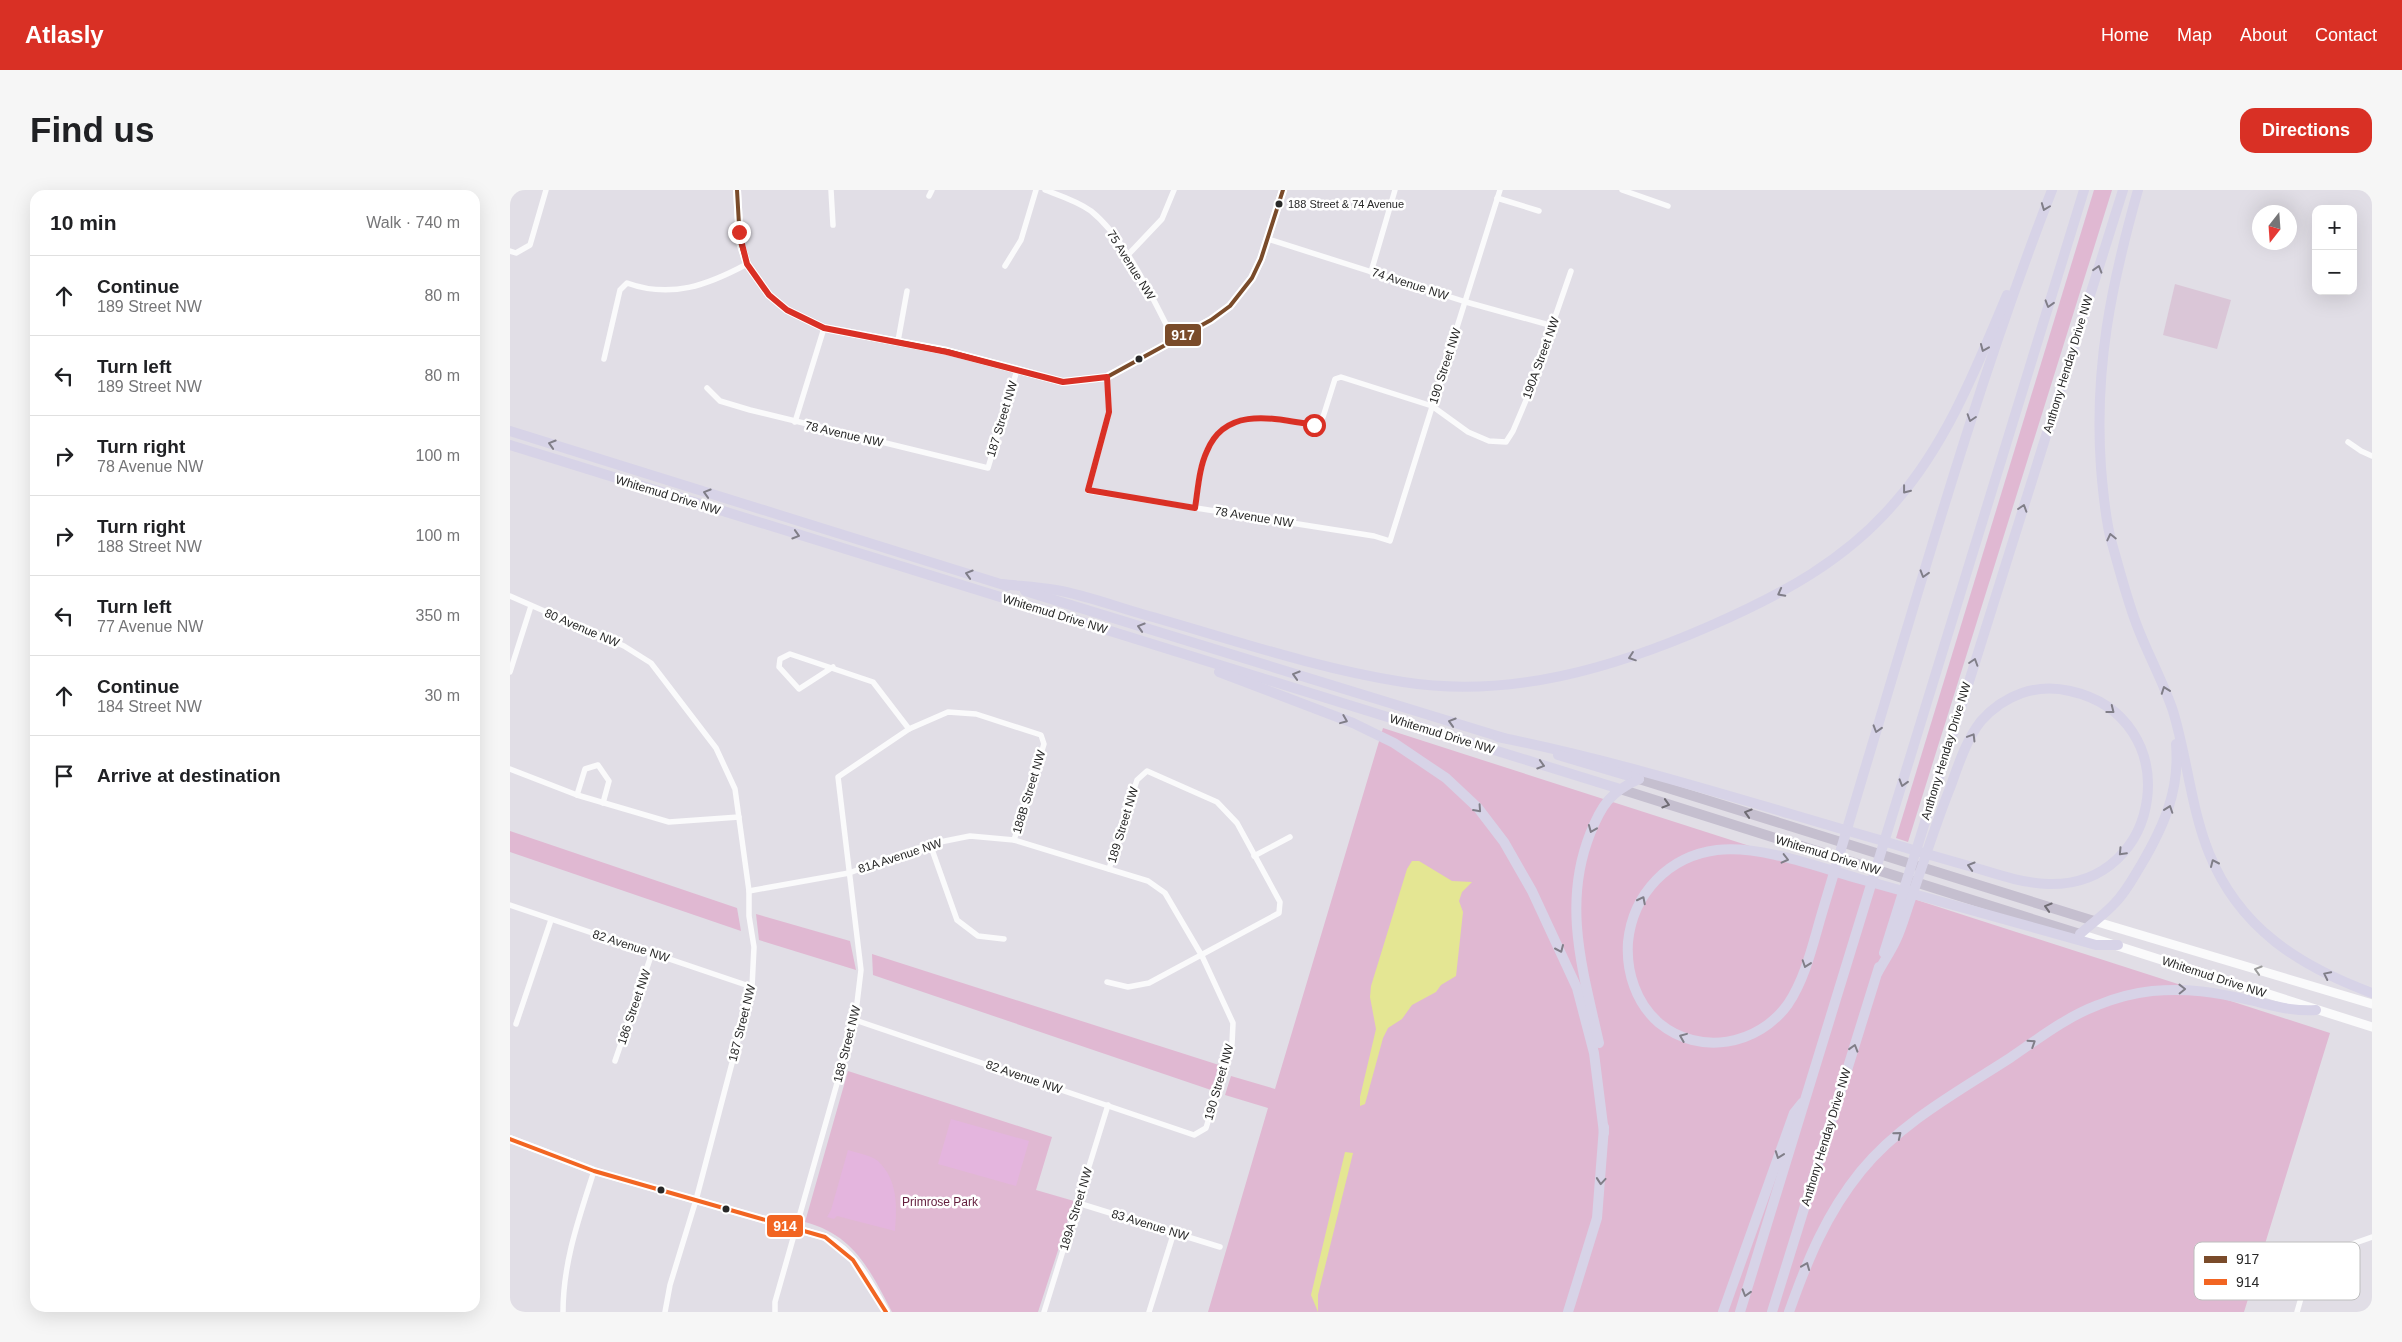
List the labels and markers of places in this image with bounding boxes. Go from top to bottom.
place label: 188 Street & 74 Avenue [1288,198,1404,210]
marker: 188 Street & 74 Avenue [1274,199,1284,209]
unlabelled marker [1134,354,1144,364]
unlabelled marker [656,1185,666,1195]
unlabelled marker [721,1204,731,1214]

